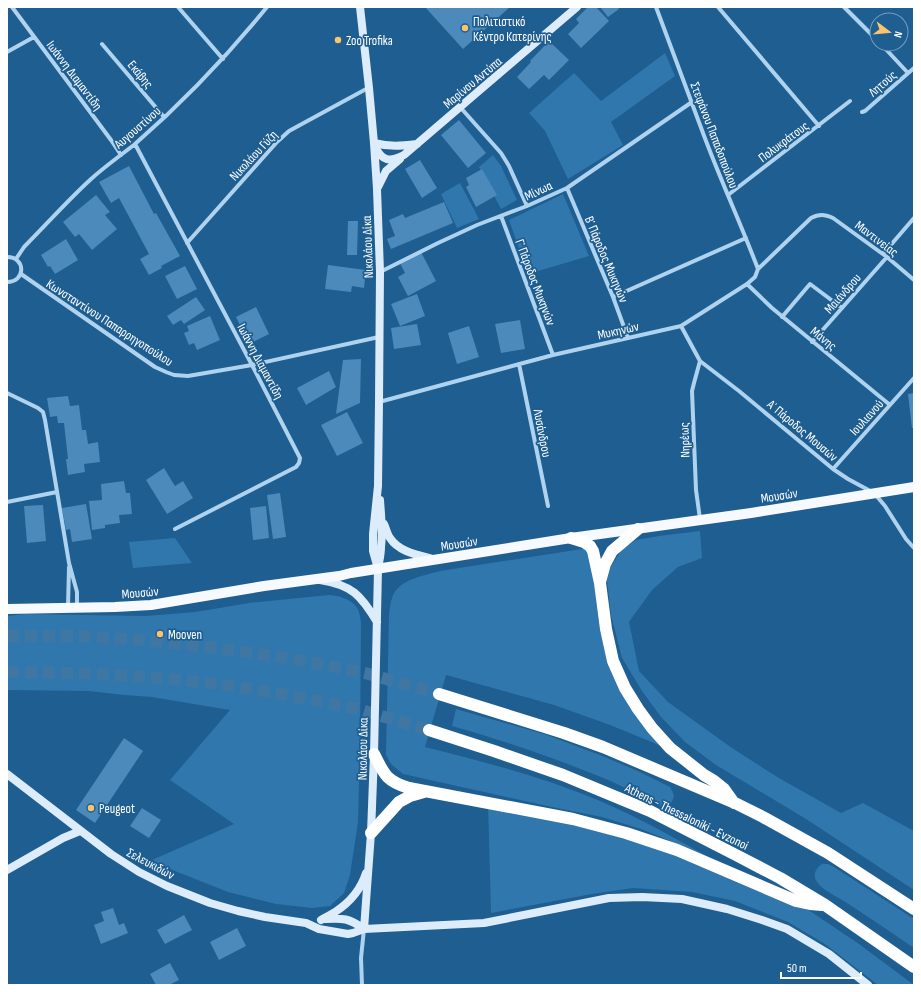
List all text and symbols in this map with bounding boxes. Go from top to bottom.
north arrow [869,12,909,52]
place label: Πολιτιστικό Κέντρο Κατερίνης [473,14,552,45]
marker: Πολιτιστικό Κέντρο Κατερίνης [460,23,470,33]
text: N [891,30,905,39]
place label: Zoo Trofika [346,33,393,49]
marker: Zoo Trofika [333,35,343,45]
street label: Ιωάννη Διαμαντίδη [43,38,106,114]
street label: Μαρίνου Αντύπα [440,53,506,112]
street label: Εκάβης [124,57,157,92]
street label: Λητούς [865,67,900,101]
street label: Στεφάνου Παπαδοπούλου [686,80,742,191]
street label: Αυγουστίνου [110,103,164,153]
street label: Πολυκράτους [755,118,812,166]
street label: Νικολάου Γύζη [226,127,281,184]
street label: Μίνωα [522,177,555,204]
street label: Β΄ Πάροδος Μυκηνών [581,214,631,305]
street label: Νικολάου Δίκα [359,215,377,278]
street label: Μαντινείας [852,217,901,260]
street label: Γ΄ Πάροδος Μυκηνών [511,237,559,328]
street label: Μαιάνδρου [821,270,865,317]
street label: Κωνσταντίνου Παπαρρηγοπούλου [43,276,176,370]
street label: Μυκηνών [596,318,640,343]
street label: Ιωάννη Διαμαντίδη [234,321,287,402]
street label: Μάνης [807,323,840,354]
street label: Α΄ Πάροδος Μουσών [763,396,841,465]
street label: Ιουλιανού [846,396,887,439]
street label: Λυσάνδρου [529,407,555,459]
street label: Νηρέως [676,422,694,458]
street label: Μουσών [760,485,799,507]
street label: Μουσών [440,533,479,555]
street label: Μουσών [121,583,159,603]
place label: Mooven [168,627,202,643]
marker: Mooven [155,629,165,639]
street label: Νικολάου Δίκα [354,717,372,780]
street label: Athens - Thessaloniki - Evzonoi [621,780,751,854]
place label: Peugeot [99,801,135,817]
marker: Peugeot [86,803,96,813]
street label: Σελευκιδών [124,845,177,883]
scale bar [781,954,861,980]
text: 50 m [787,961,807,976]

